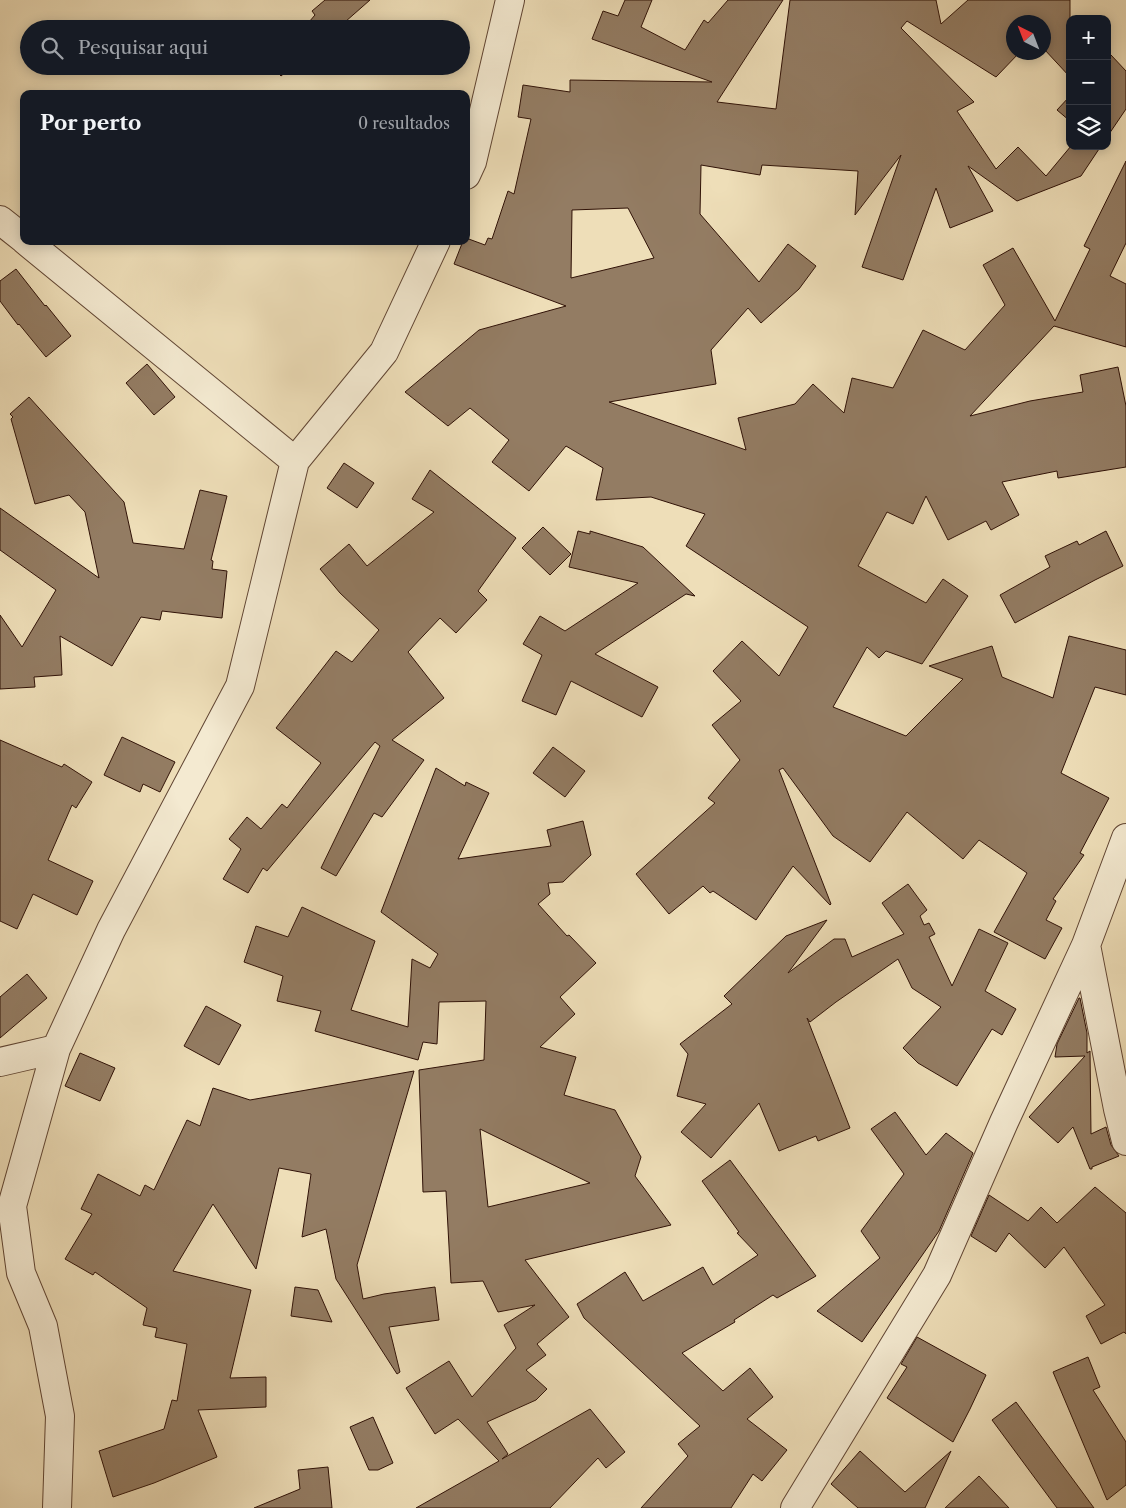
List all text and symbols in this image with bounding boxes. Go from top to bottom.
north arrow [1006,15,1051,60]
map controls [1066,15,1111,150]
button: + [1066,15,1111,60]
search box [20,20,470,75]
icon: search [38,34,66,62]
text: Pesquisar aqui [78,36,208,59]
button: − [1066,60,1111,105]
button: layers [1066,105,1111,150]
text: Por perto [40,110,141,135]
text: 0 resultados [358,113,450,133]

